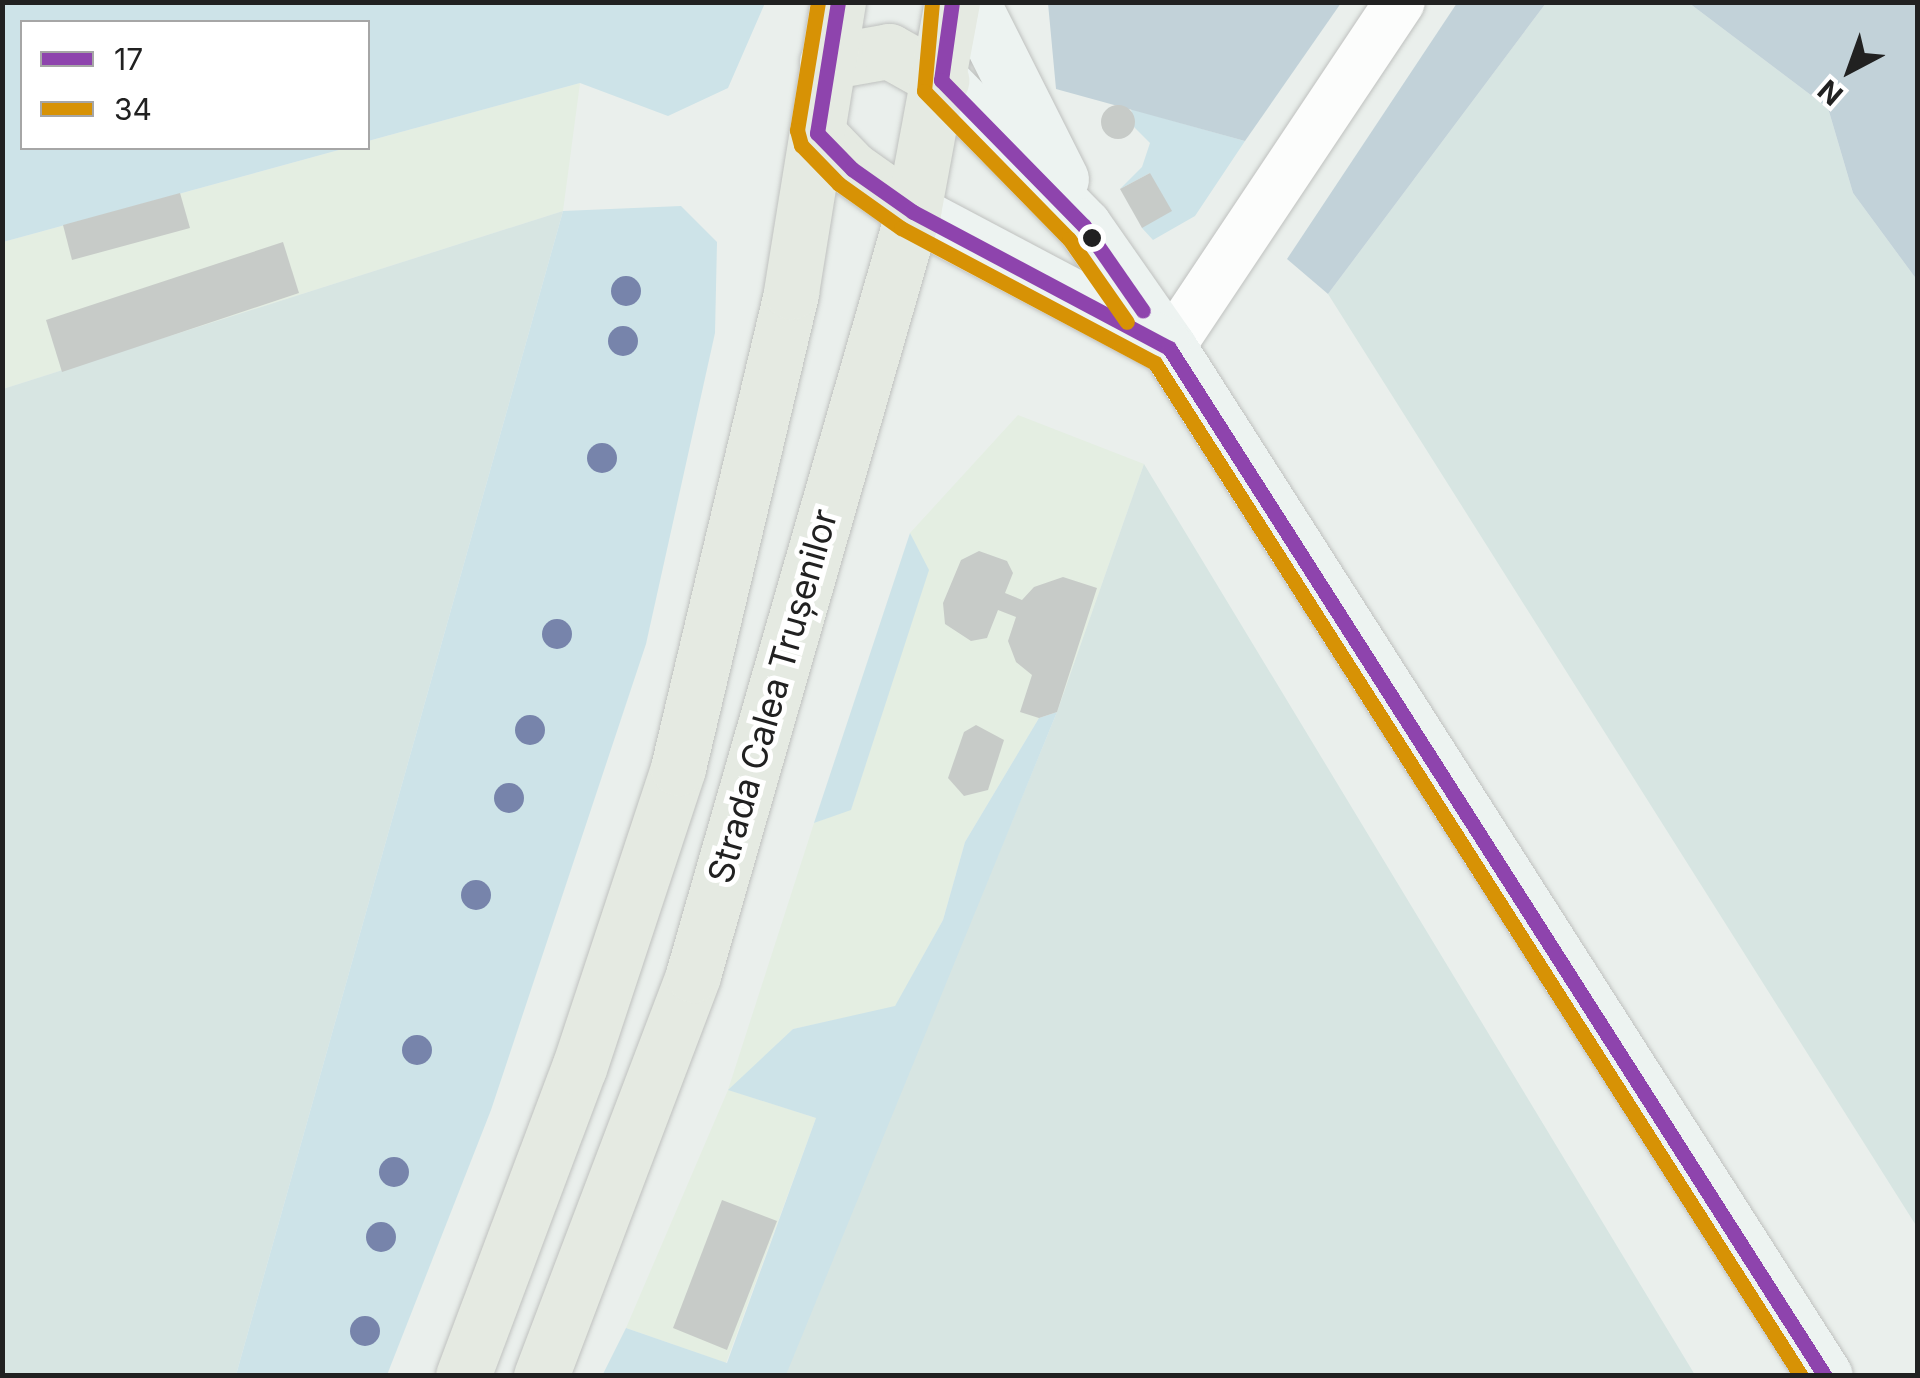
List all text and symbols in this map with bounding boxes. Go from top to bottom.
legend [20,20,370,150]
north arrow [1800,20,1900,120]
text: 17 [114,41,143,77]
text: N [1811,73,1850,112]
text: 34 [114,91,152,127]
unlabelled marker [1082,228,1102,248]
street label: Strada Calea Trușenilor [699,504,845,888]

